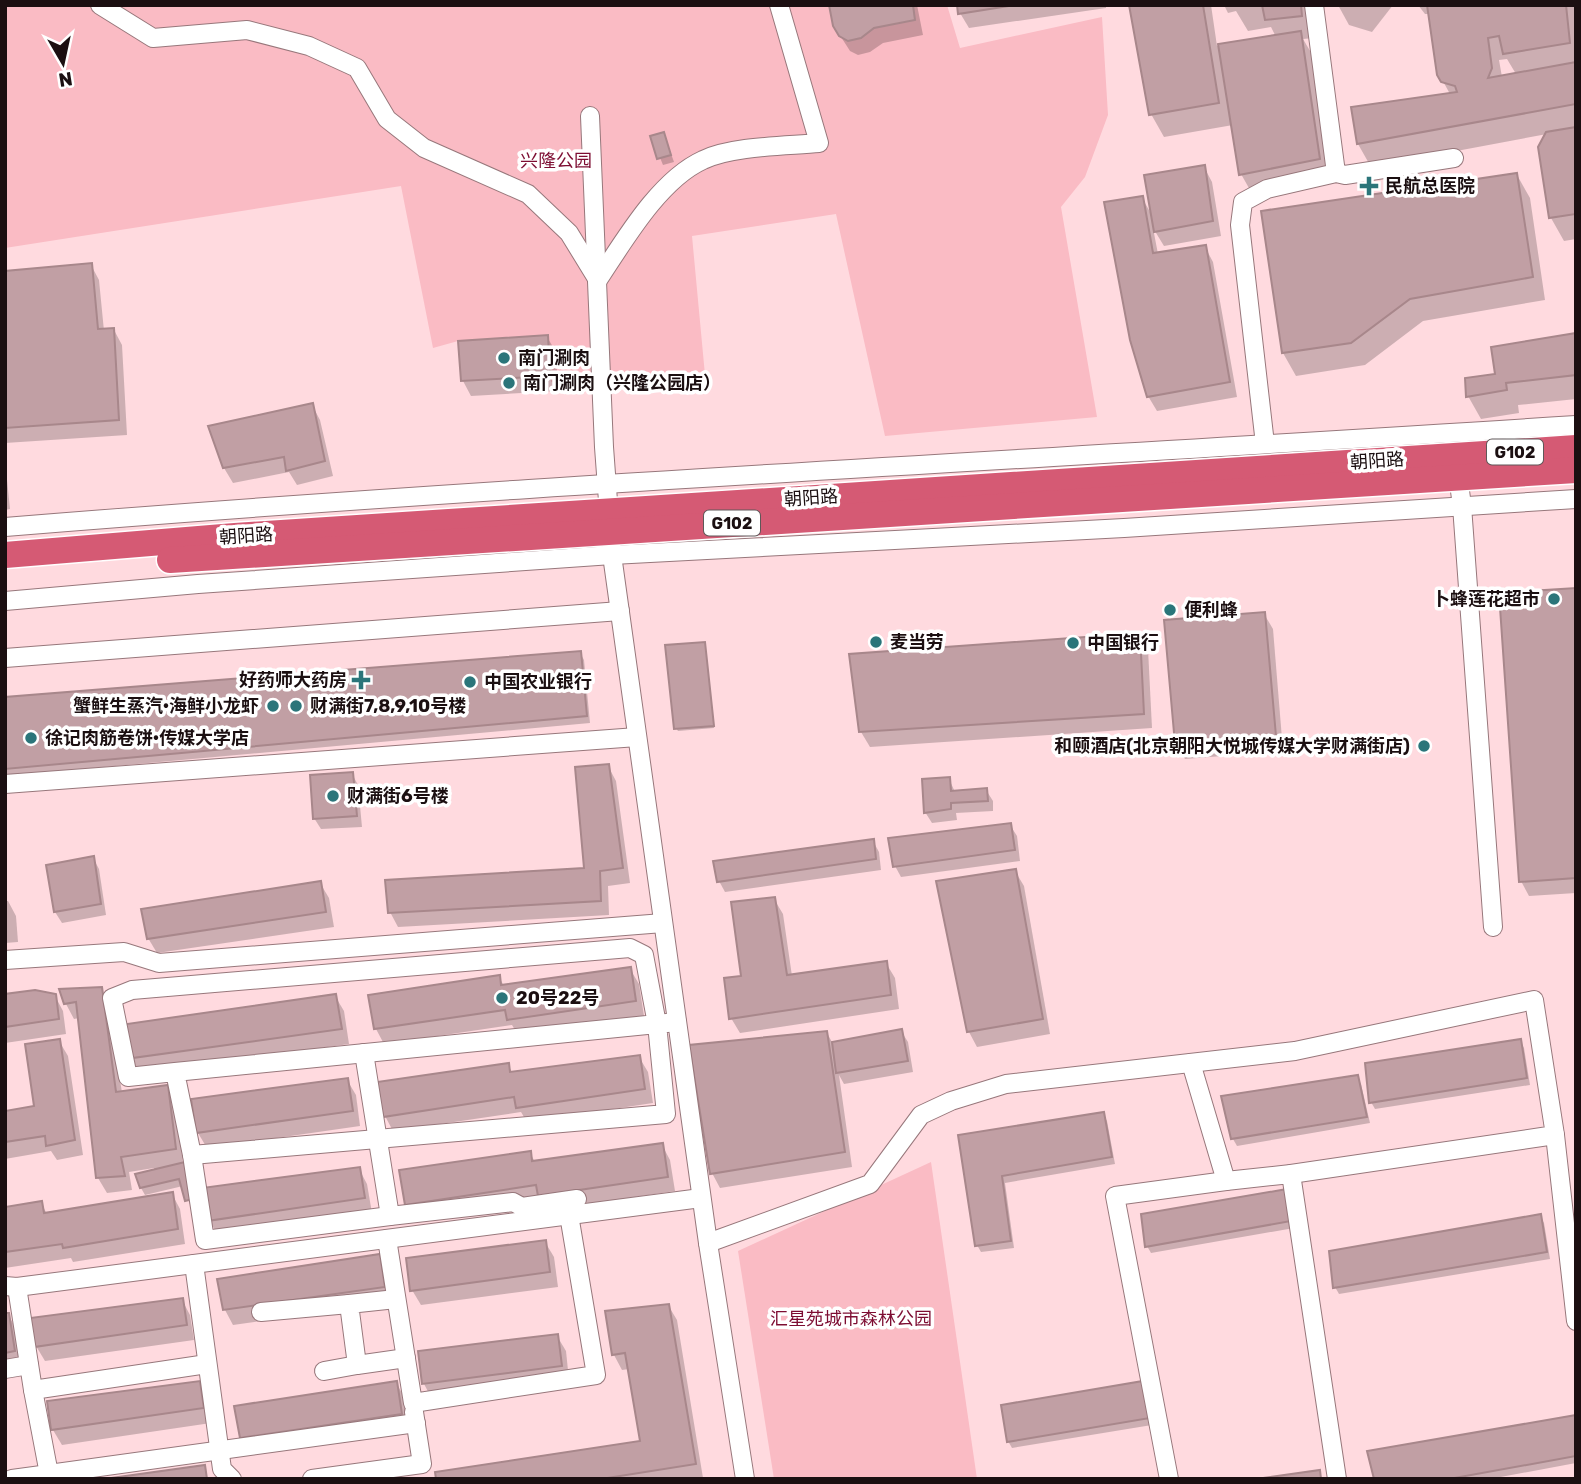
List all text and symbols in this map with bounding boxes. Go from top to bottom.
north arrow [28,28,98,98]
text: N [57,67,74,92]
park label: 兴隆公园 [520,150,592,172]
place label: 民航总医院 [1385,175,1475,197]
marker: 民航总医院 [1359,176,1379,196]
place label: 南门涮肉 [518,347,590,369]
marker: 南门涮肉 [496,350,512,366]
place label: 南门涮肉（兴隆公园店） [523,372,721,394]
marker: 南门涮肉（兴隆公园店） [501,375,517,391]
road number: G102 [1487,440,1543,464]
street label: 朝阳路 [1349,448,1405,474]
street label: 朝阳路 [783,485,839,511]
road number: G102 [704,510,760,536]
street label: 朝阳路 [218,523,274,549]
place label: 卜蜂莲花超市 [1432,588,1540,610]
marker: 卜蜂莲花超市 [1546,591,1562,607]
place label: 便利蜂 [1184,599,1238,621]
marker: 便利蜂 [1162,602,1178,618]
place label: 麦当劳 [890,631,944,653]
place label: 中国银行 [1087,632,1159,654]
marker: 麦当劳 [868,634,884,650]
marker: 中国银行 [1065,635,1081,651]
place label: 好药师大药房 [239,669,347,691]
place label: 中国农业银行 [484,671,592,693]
marker: 好药师大药房 [353,672,369,688]
marker: 中国农业银行 [462,674,478,690]
place label: 蟹鲜生蒸汽·海鲜小龙虾 [73,695,259,717]
place label: 财满街7,8,9,10号楼 [310,695,466,717]
marker: 蟹鲜生蒸汽·海鲜小龙虾 [265,698,281,714]
marker: 财满街7,8,9,10号楼 [288,698,304,714]
place label: 徐记肉筋卷饼·传媒大学店 [45,727,249,749]
marker: 徐记肉筋卷饼·传媒大学店 [23,730,39,746]
place label: 和颐酒店(北京朝阳大悦城传媒大学财满街店) [1054,735,1410,757]
marker: 和颐酒店(北京朝阳大悦城传媒大学财满街店) [1416,738,1432,754]
place label: 财满街6号楼 [347,785,449,807]
marker: 财满街6号楼 [325,788,341,804]
place label: 20号22号 [516,987,599,1009]
marker: 20号22号 [494,990,510,1006]
park label: 汇星苑城市森林公园 [770,1308,932,1330]

